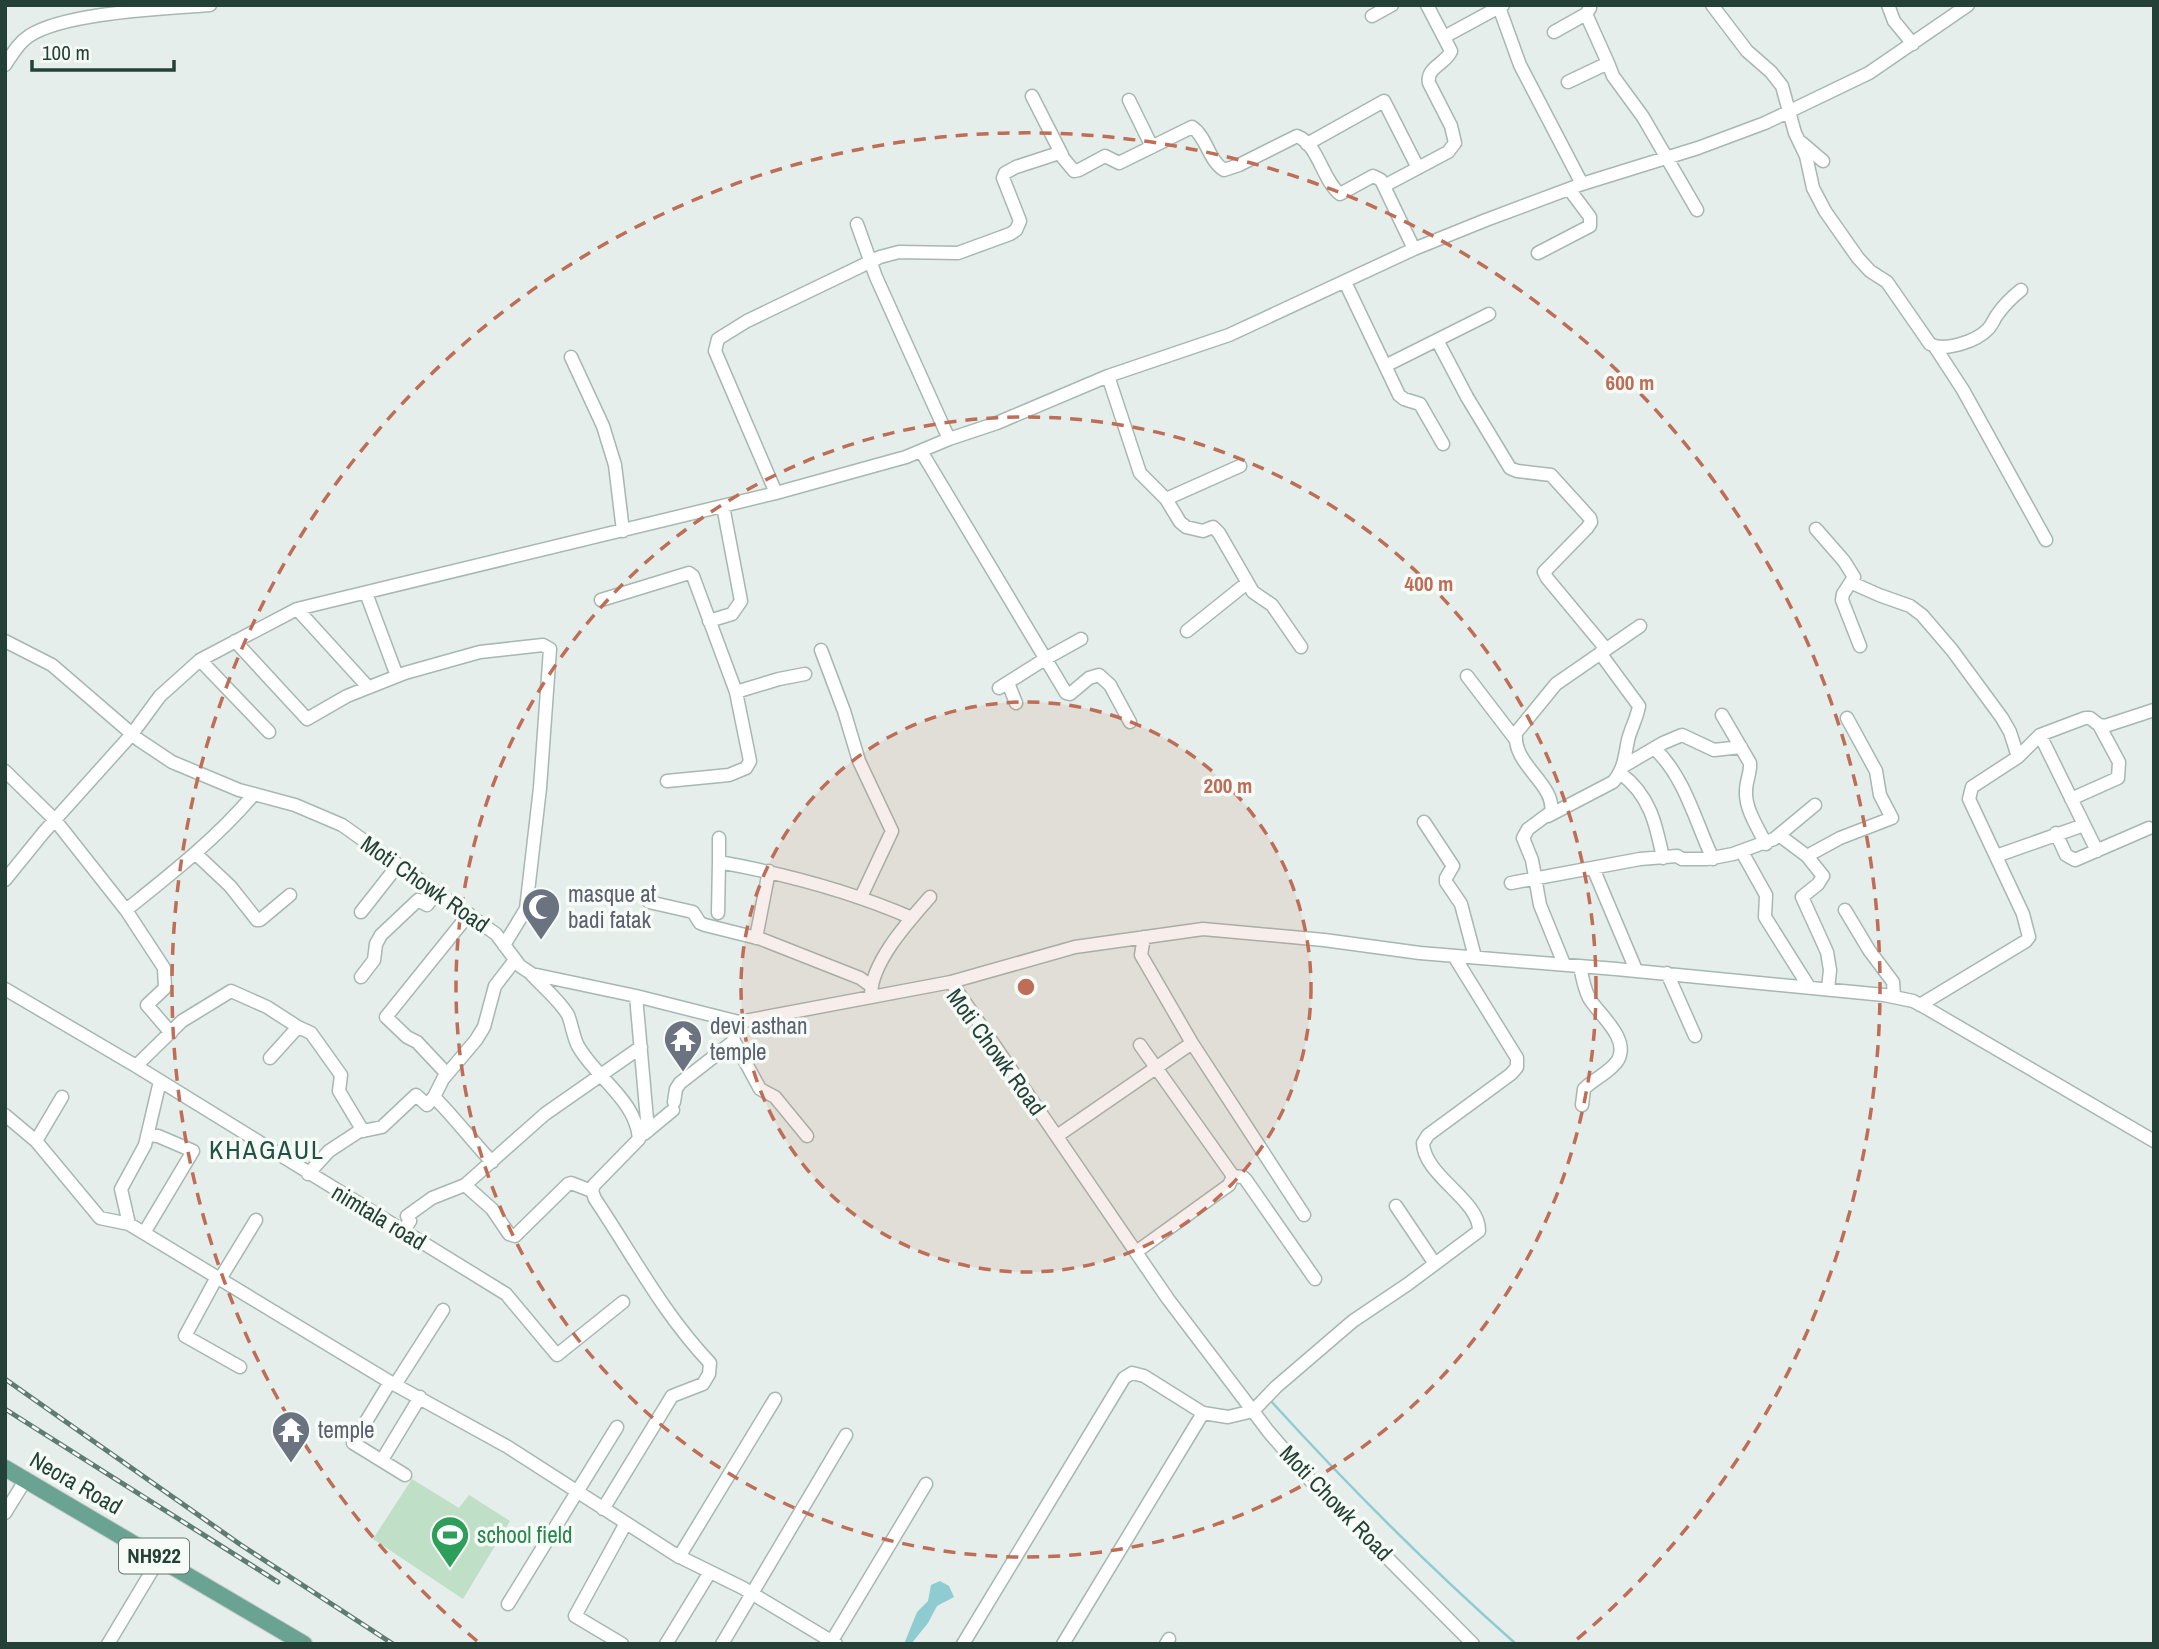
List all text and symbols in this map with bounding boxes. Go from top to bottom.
scale bar [32,28,173,72]
text: 100 m [42,38,90,67]
text: 600 m [1606,368,1654,397]
text: 400 m [1405,569,1453,598]
text: 200 m [1204,771,1252,800]
street label: Moti Chowk Road [355,828,496,939]
place label: masque at badi fatak [568,878,656,935]
mosque icon: masque at badi fatak [520,886,562,941]
centre of rings [1014,975,1038,999]
street label: Moti Chowk Road [940,982,1053,1121]
place label: devi asthan temple [710,1010,808,1067]
temple icon: devi asthan temple [662,1018,704,1073]
district label: KHAGAUL [209,1132,325,1167]
street label: nimtala road [326,1176,432,1257]
temple icon: temple [270,1409,312,1464]
place label: temple [318,1414,375,1445]
street label: Moti Chowk Road [1273,1438,1400,1567]
street label: Neora Road [24,1444,128,1521]
sports icon: school field [429,1514,471,1569]
place label: school field [477,1519,572,1550]
road number: NH922 [119,1538,189,1574]

